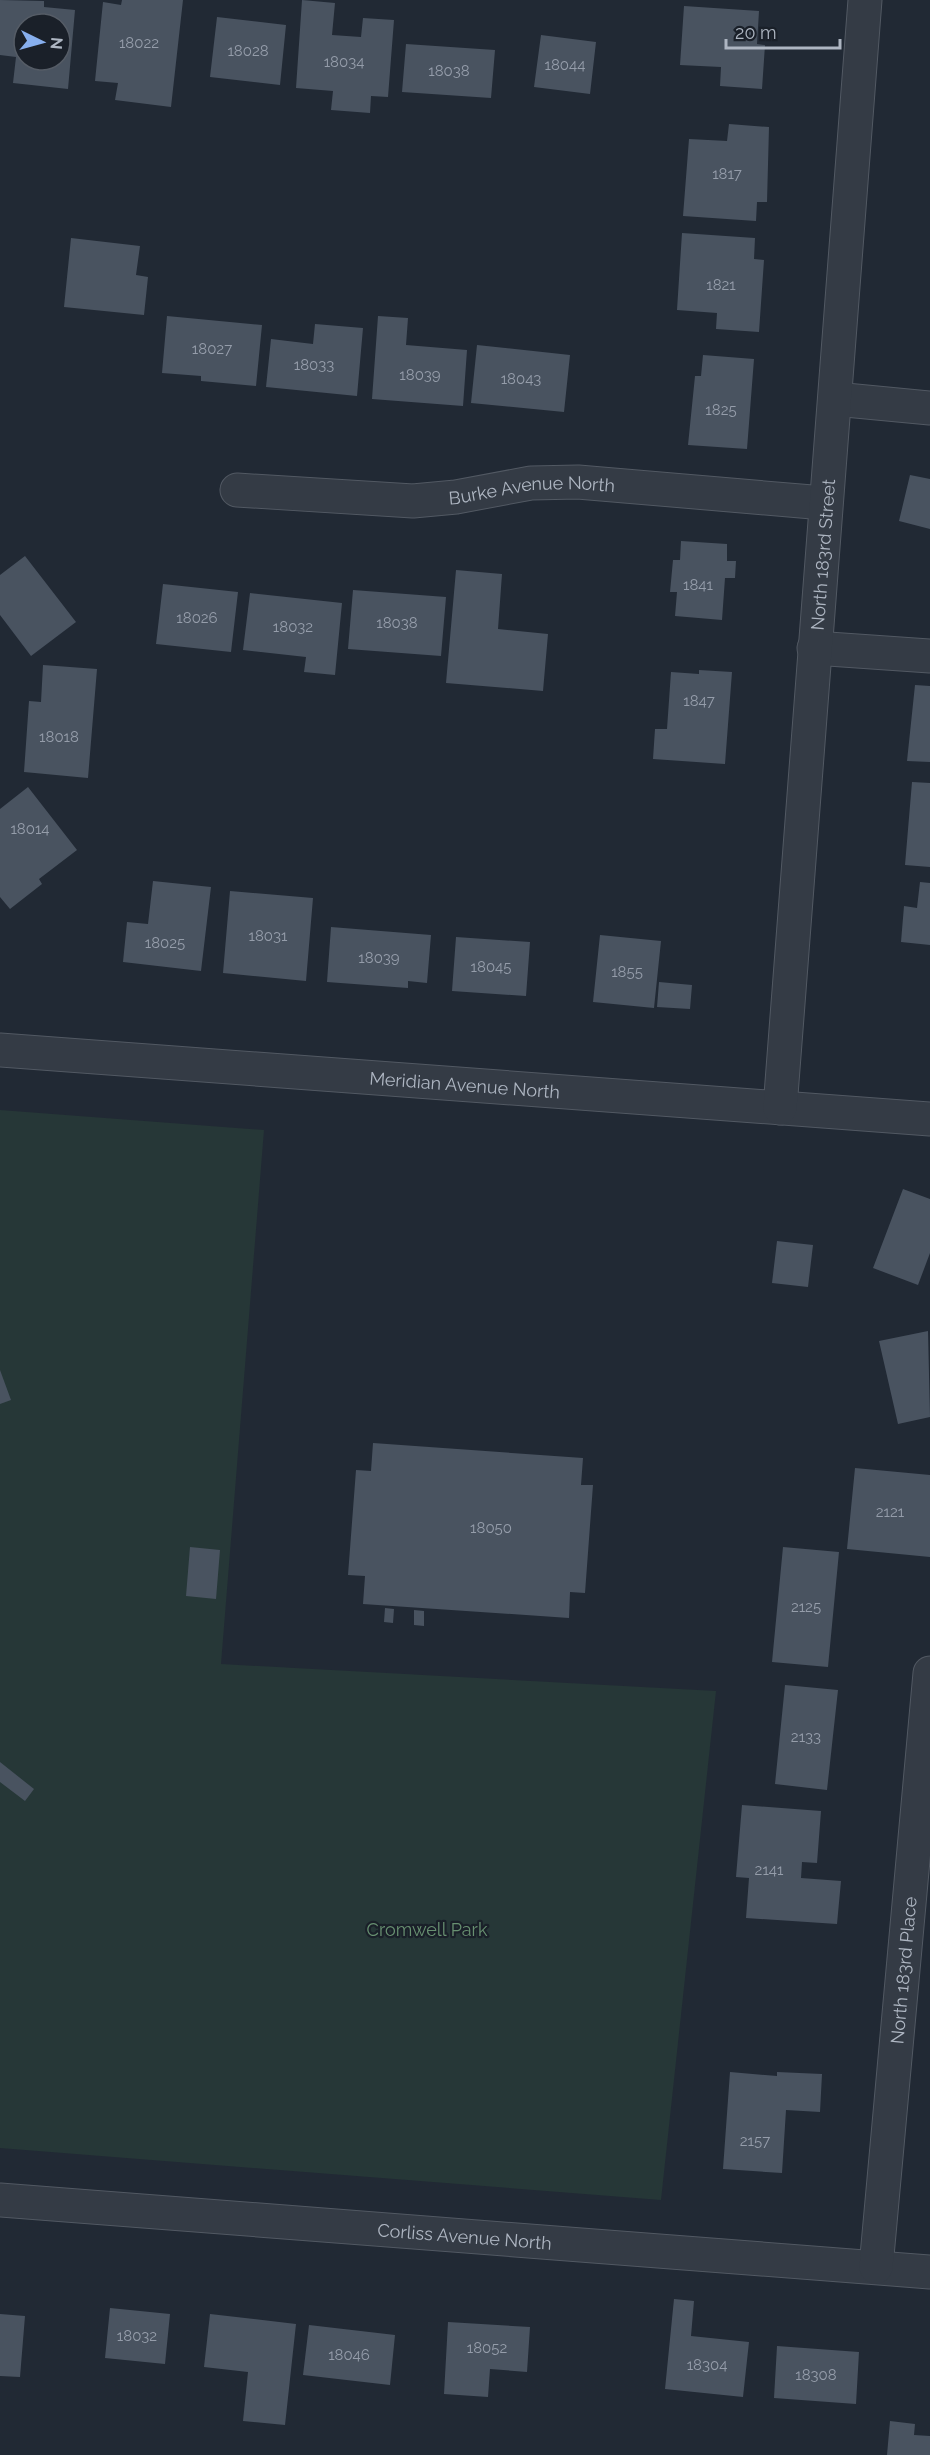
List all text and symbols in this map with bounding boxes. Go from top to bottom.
north arrow [12,12,72,72]
scale bar [726,12,840,50]
text: 20 m [735,22,777,43]
house number: 18022 [119,34,159,52]
text: N [46,36,66,50]
house number: 18028 [227,42,269,60]
house number: 18034 [324,53,364,71]
house number: 18044 [545,56,585,74]
house number: 18038 [428,62,470,80]
house number: 1817 [712,165,742,183]
house number: 1821 [706,276,736,294]
house number: 18027 [192,340,232,358]
house number: 18033 [294,356,334,374]
house number: 18039 [399,366,441,384]
house number: 18043 [501,370,541,388]
house number: 1825 [705,401,737,419]
street label: Burke Avenue North [448,471,616,508]
street label: North 183rd Street [806,478,839,631]
house number: 1841 [683,576,714,594]
house number: 18026 [176,609,218,627]
house number: 18038 [376,614,418,632]
house number: 18032 [273,618,313,636]
house number: 1847 [683,692,715,710]
house number: 18018 [39,728,79,746]
house number: 18014 [10,820,50,838]
house number: 18031 [249,927,288,945]
house number: 18025 [145,934,185,952]
house number: 18039 [358,949,400,967]
house number: 18045 [471,958,511,976]
house number: 1855 [611,963,643,981]
street label: Meridian Avenue North [369,1067,561,1102]
house number: 2121 [876,1503,905,1521]
house number: 18050 [470,1519,512,1537]
house number: 2125 [791,1598,821,1616]
house number: 2133 [791,1728,821,1746]
house number: 2141 [755,1861,784,1879]
street label: North 183rd Place [886,1895,920,2045]
park label: Cromwell Park [367,1919,488,1940]
house number: 2157 [740,2132,770,2150]
street label: Corliss Avenue North [377,2219,553,2253]
house number: 18032 [117,2327,157,2345]
house number: 18052 [467,2339,507,2357]
house number: 18046 [328,2346,370,2364]
house number: 18304 [687,2356,727,2374]
house number: 18308 [795,2366,837,2384]

